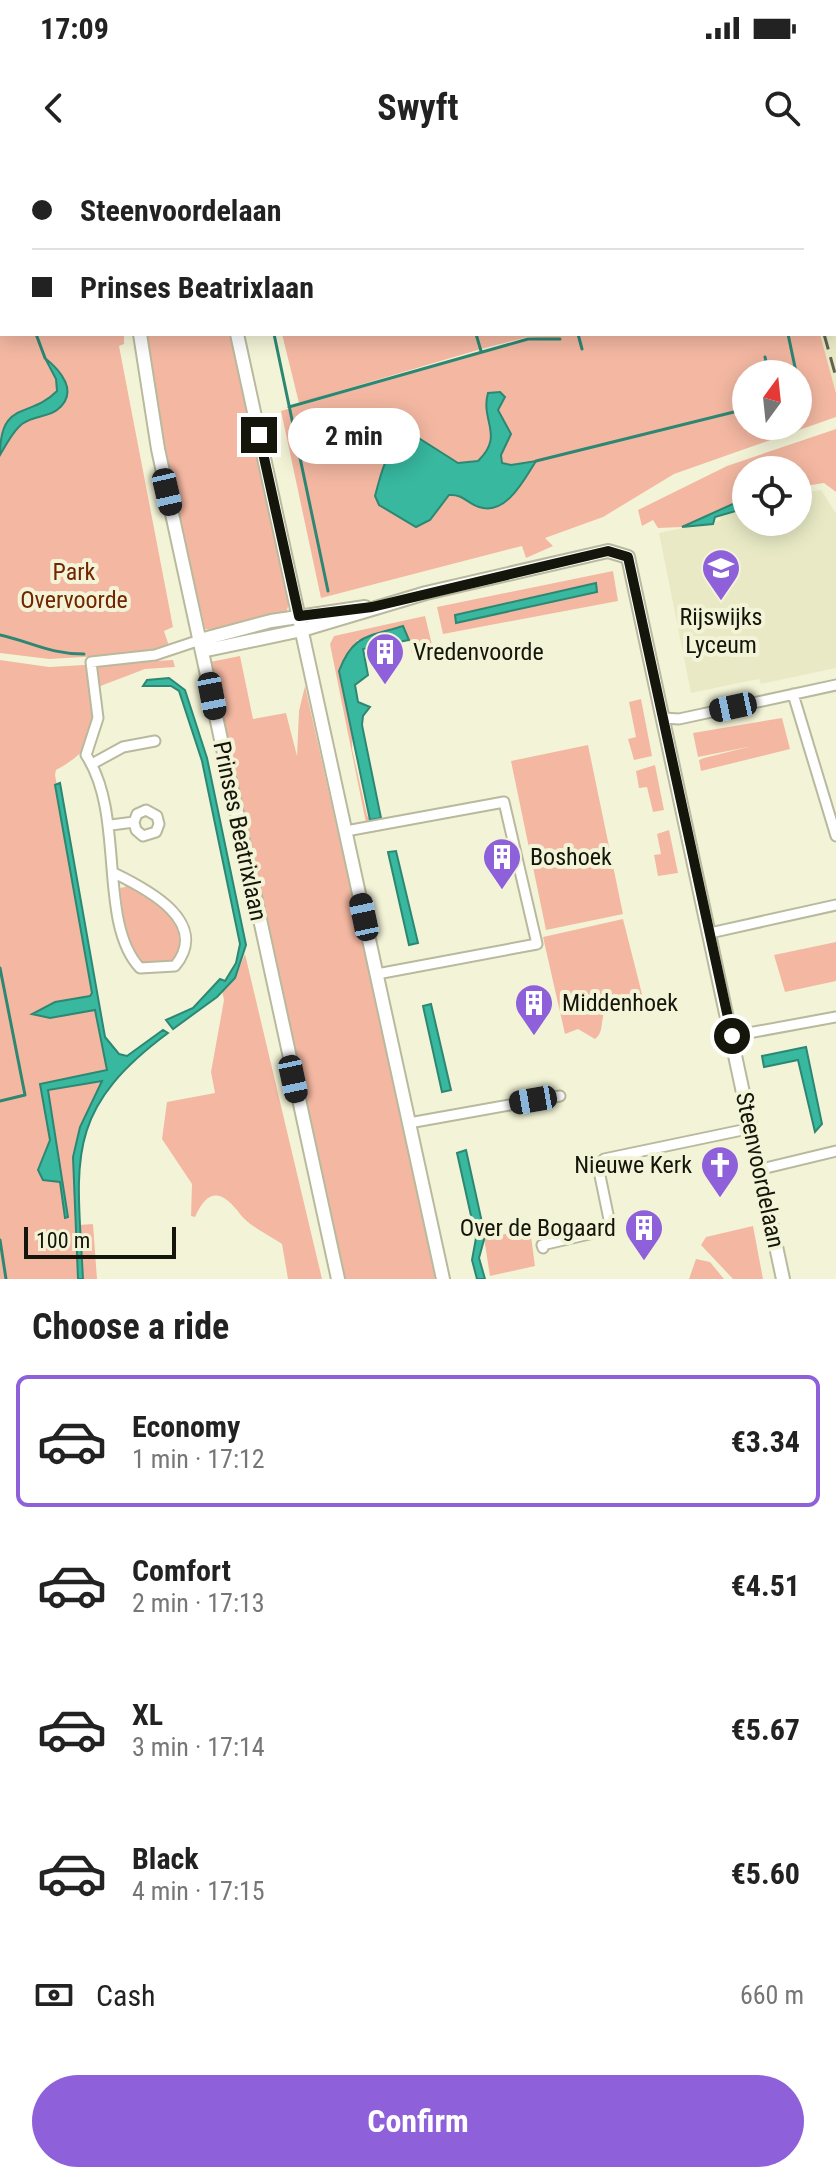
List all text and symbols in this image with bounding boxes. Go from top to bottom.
text: 17:09 [40,11,109,46]
icon: back [32,86,76,130]
icon: search [760,86,804,130]
text: Swyft [377,87,459,129]
text: Steenvoordelaan [80,193,281,228]
text: Prinses Beatrixlaan [80,270,314,305]
north arrow [732,360,812,440]
map controls [732,360,812,536]
callout: 2 min [287,407,419,463]
route end [241,417,277,453]
text: 2 min [325,421,383,451]
button: locate [732,456,812,536]
car [150,466,184,518]
school or university icon: Rijswijks Lyceum [700,547,742,602]
park label: Park Overvoorde [20,558,128,614]
place label: Rijswijks Lyceum [680,603,762,659]
building icon: Vredenvoorde [364,631,406,686]
place label: Vredenvoorde [413,638,544,666]
car [196,670,228,722]
car [707,690,759,724]
street label: Prinses Beatrixlaan [207,739,273,923]
building icon: Boshoek [481,836,523,891]
place label: Boshoek [530,843,612,871]
car [347,891,381,943]
building icon: Middenhoek [513,982,555,1037]
place label: Middenhoek [562,989,678,1017]
route start [714,1018,750,1054]
car [276,1053,310,1105]
car [507,1084,559,1116]
street label: Steenvoordelaan [730,1090,790,1250]
church icon: Nieuwe Kerk [699,1144,741,1199]
place label: Nieuwe Kerk [574,1151,692,1179]
building icon: Over de Bogaard [623,1207,665,1262]
place label: Over de Bogaard [460,1214,616,1242]
scale bar [24,1223,176,1259]
text: 100 m [36,1228,90,1253]
text: Choose a ride [32,1306,229,1348]
icon: car [36,1405,108,1477]
text: Economy [132,1409,240,1444]
text: €3.34 [731,1424,800,1459]
text: 1 min · 17:12 [132,1444,265,1474]
icon: car [36,1549,108,1621]
text: Comfort [132,1553,231,1588]
text: €4.51 [731,1568,800,1603]
text: 2 min · 17:13 [132,1588,265,1618]
icon: car [36,1693,108,1765]
text: XL [132,1697,163,1732]
text: €5.67 [731,1712,800,1747]
text: 3 min · 17:14 [132,1732,265,1762]
icon: car [36,1837,108,1909]
text: Black [132,1841,199,1876]
text: €5.60 [731,1856,800,1891]
text: 4 min · 17:15 [132,1876,265,1906]
icon: cash [32,1973,76,2017]
text: Cash [96,1978,156,2013]
text: 660 m [740,1980,804,2010]
button: Confirm [32,2075,804,2167]

